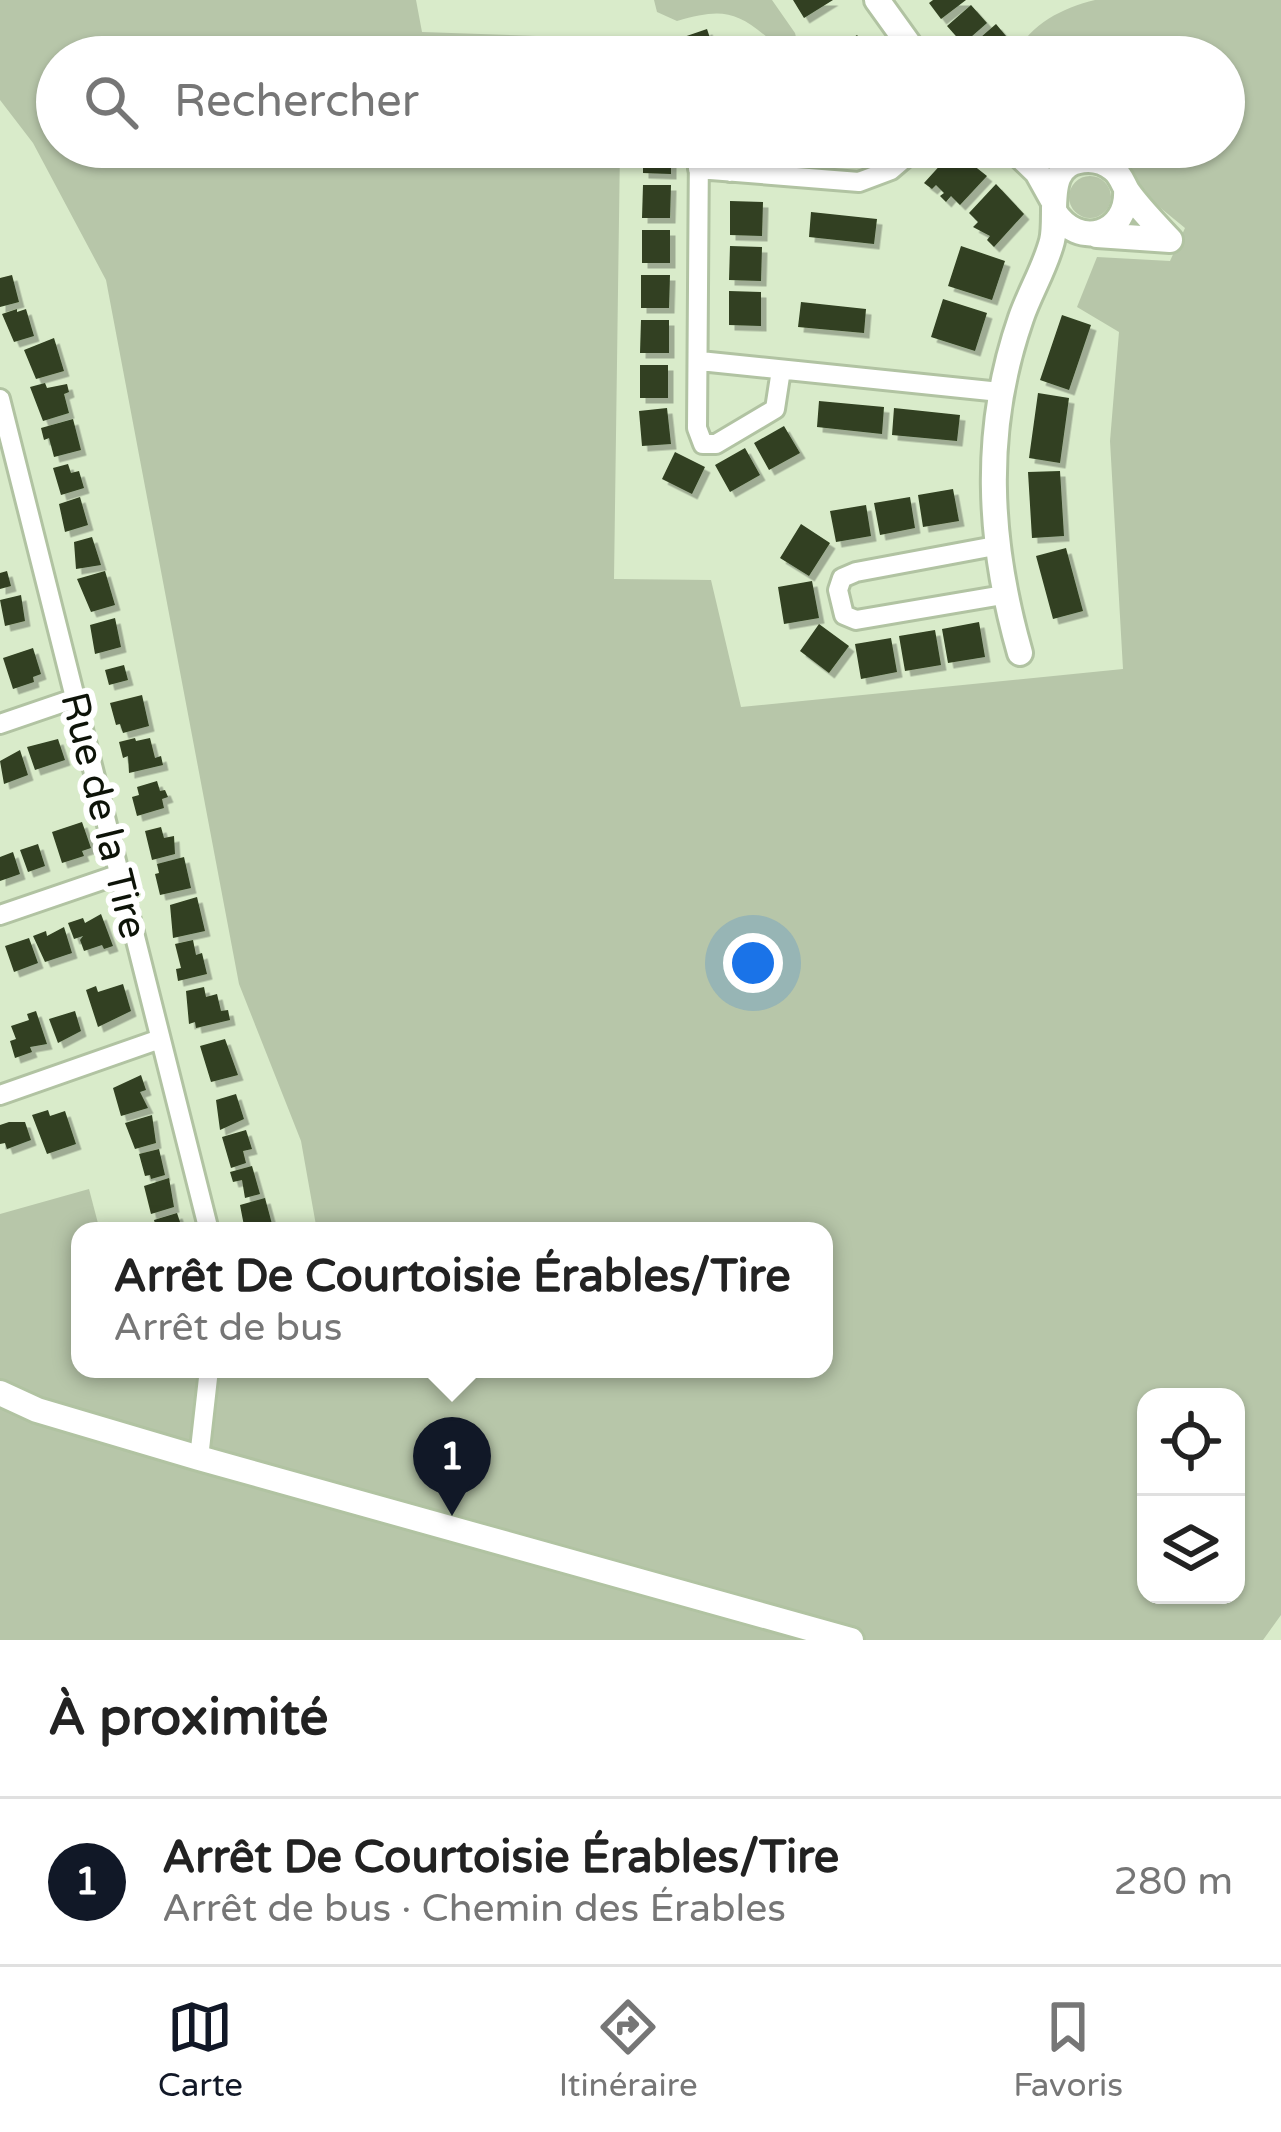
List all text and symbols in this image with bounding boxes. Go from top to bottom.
search box [36,36,1245,168]
icon: search [78,69,144,135]
text: Rechercher [174,75,419,129]
street label: Rue de la Tire [50,688,157,943]
your location [723,933,783,993]
popup [71,1222,833,1378]
text: Arrêt De Courtoisie Érables/Tire [113,1250,791,1304]
text: Arrêt de bus [113,1304,343,1351]
map controls [1137,1388,1245,1604]
button: locate [1137,1388,1245,1496]
pin: 1 [413,1417,491,1516]
button: layers [1137,1496,1245,1604]
text: À proximité [48,1687,328,1749]
text: Arrêt De Courtoisie Érables/Tire [162,1831,839,1885]
text: 1 [75,1858,99,1905]
text: 280 m [1114,1858,1233,1905]
text: Arrêt de bus · Chemin des Érables [162,1885,786,1932]
tab: Carte [158,1994,243,2105]
tab: Itinéraire [559,1994,698,2105]
tab: Favoris [1013,1994,1123,2105]

